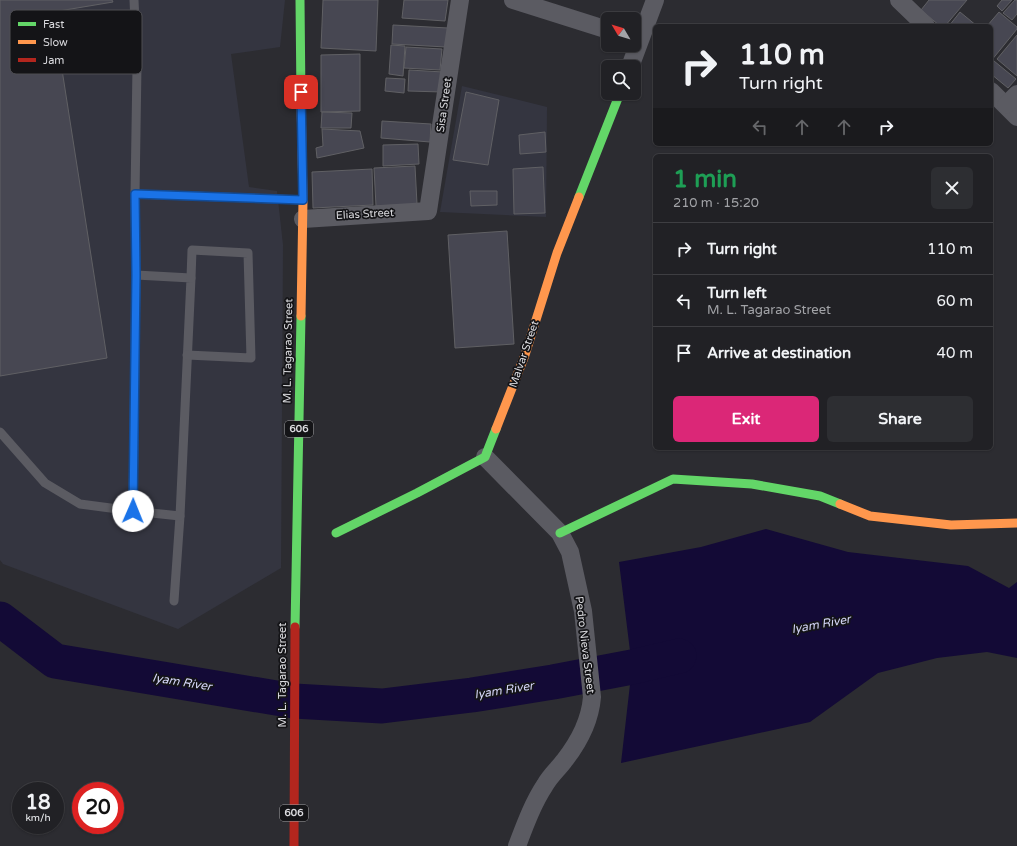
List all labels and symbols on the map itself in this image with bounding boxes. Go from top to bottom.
legend [10,10,142,74]
north arrow [601,12,641,52]
text: Fast [43,18,64,31]
text: Slow [43,36,68,49]
text: Jam [43,54,64,67]
pin [284,75,318,109]
street label: Sisa Street [434,77,454,133]
street label: Elias Street [336,206,394,222]
street label: M. L. Tagarao Street [281,298,295,404]
street label: Malvar Street [506,319,542,389]
road number: 606 [285,421,313,437]
position arrow [112,490,154,532]
street label: Pedro Nieva Street [573,596,597,694]
water label: Iyam River [790,612,853,636]
street label: M. L. Tagarao Street [276,623,289,727]
water label: Iyam River [151,670,214,694]
water label: Iyam River [473,678,536,702]
speed limit sign: 20 [72,782,124,834]
road number: 606 [280,805,308,821]

